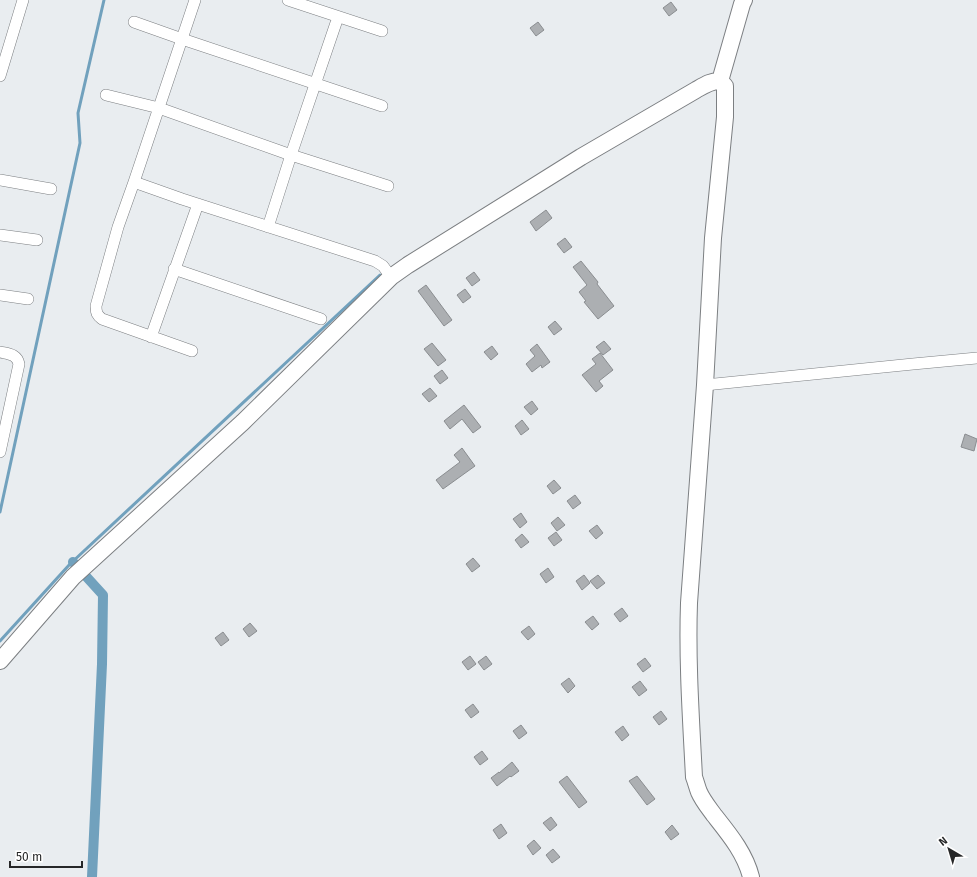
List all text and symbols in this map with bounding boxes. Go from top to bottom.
north arrow [929,829,969,869]
text: N [936,834,950,849]
scale bar [10,843,82,869]
text: 50 m [16,850,42,864]

